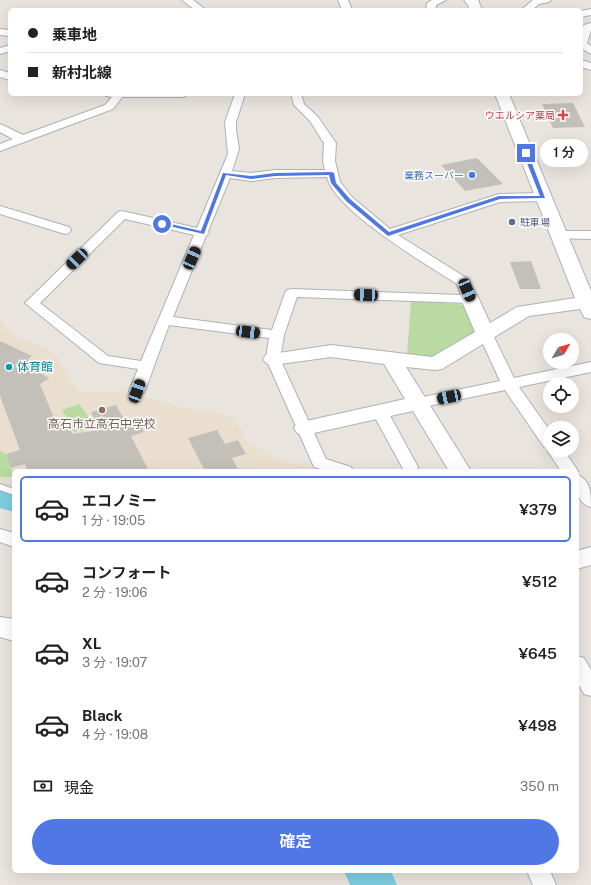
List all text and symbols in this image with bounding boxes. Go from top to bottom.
text: 乗車地 [52,26,97,43]
text: 新村北線 [52,64,112,81]
place label: ウエルシア薬局 [485,109,555,121]
marker: ウエルシア薬局 [558,110,568,120]
callout: 1 分 [540,139,588,167]
route end [517,144,535,162]
text: 1 分 [553,145,575,160]
place label: 業務スーパー [404,169,464,181]
marker: 業務スーパー [467,170,477,180]
route start [153,215,171,233]
place label: 駐車場 [520,216,550,228]
marker: 駐車場 [507,217,517,227]
car [182,245,202,271]
car [64,246,90,272]
car [457,277,477,303]
car [354,289,378,301]
car [235,325,261,339]
north arrow [543,333,579,369]
map controls [543,333,579,457]
place label: 体育館 [17,360,53,374]
marker: 体育館 [4,362,14,372]
button: locate [543,377,579,413]
car [127,378,147,404]
car [436,389,462,405]
marker: 高石市立高石中学校 [97,405,107,415]
place label: 高石市立高石中学校 [48,417,156,431]
button: layers [543,421,579,457]
icon: car [34,491,70,527]
text: エコノミー [82,492,157,509]
text: ¥379 [519,501,557,518]
text: 1 分 · 19:05 [82,513,145,528]
icon: car [34,563,70,599]
text: コンフォート [82,564,172,581]
text: ¥512 [522,573,557,590]
text: 2 分 · 19:06 [82,585,147,600]
icon: car [34,635,70,671]
text: XL [82,635,101,652]
text: ¥645 [518,645,557,662]
text: 3 分 · 19:07 [82,655,147,670]
icon: car [34,707,70,743]
text: Black [82,707,122,724]
text: ¥498 [518,717,557,734]
text: 4 分 · 19:08 [82,727,148,742]
icon: cash [32,775,54,797]
text: 現金 [64,779,94,796]
text: 350 m [520,779,559,794]
button: 確定 [32,819,559,865]

